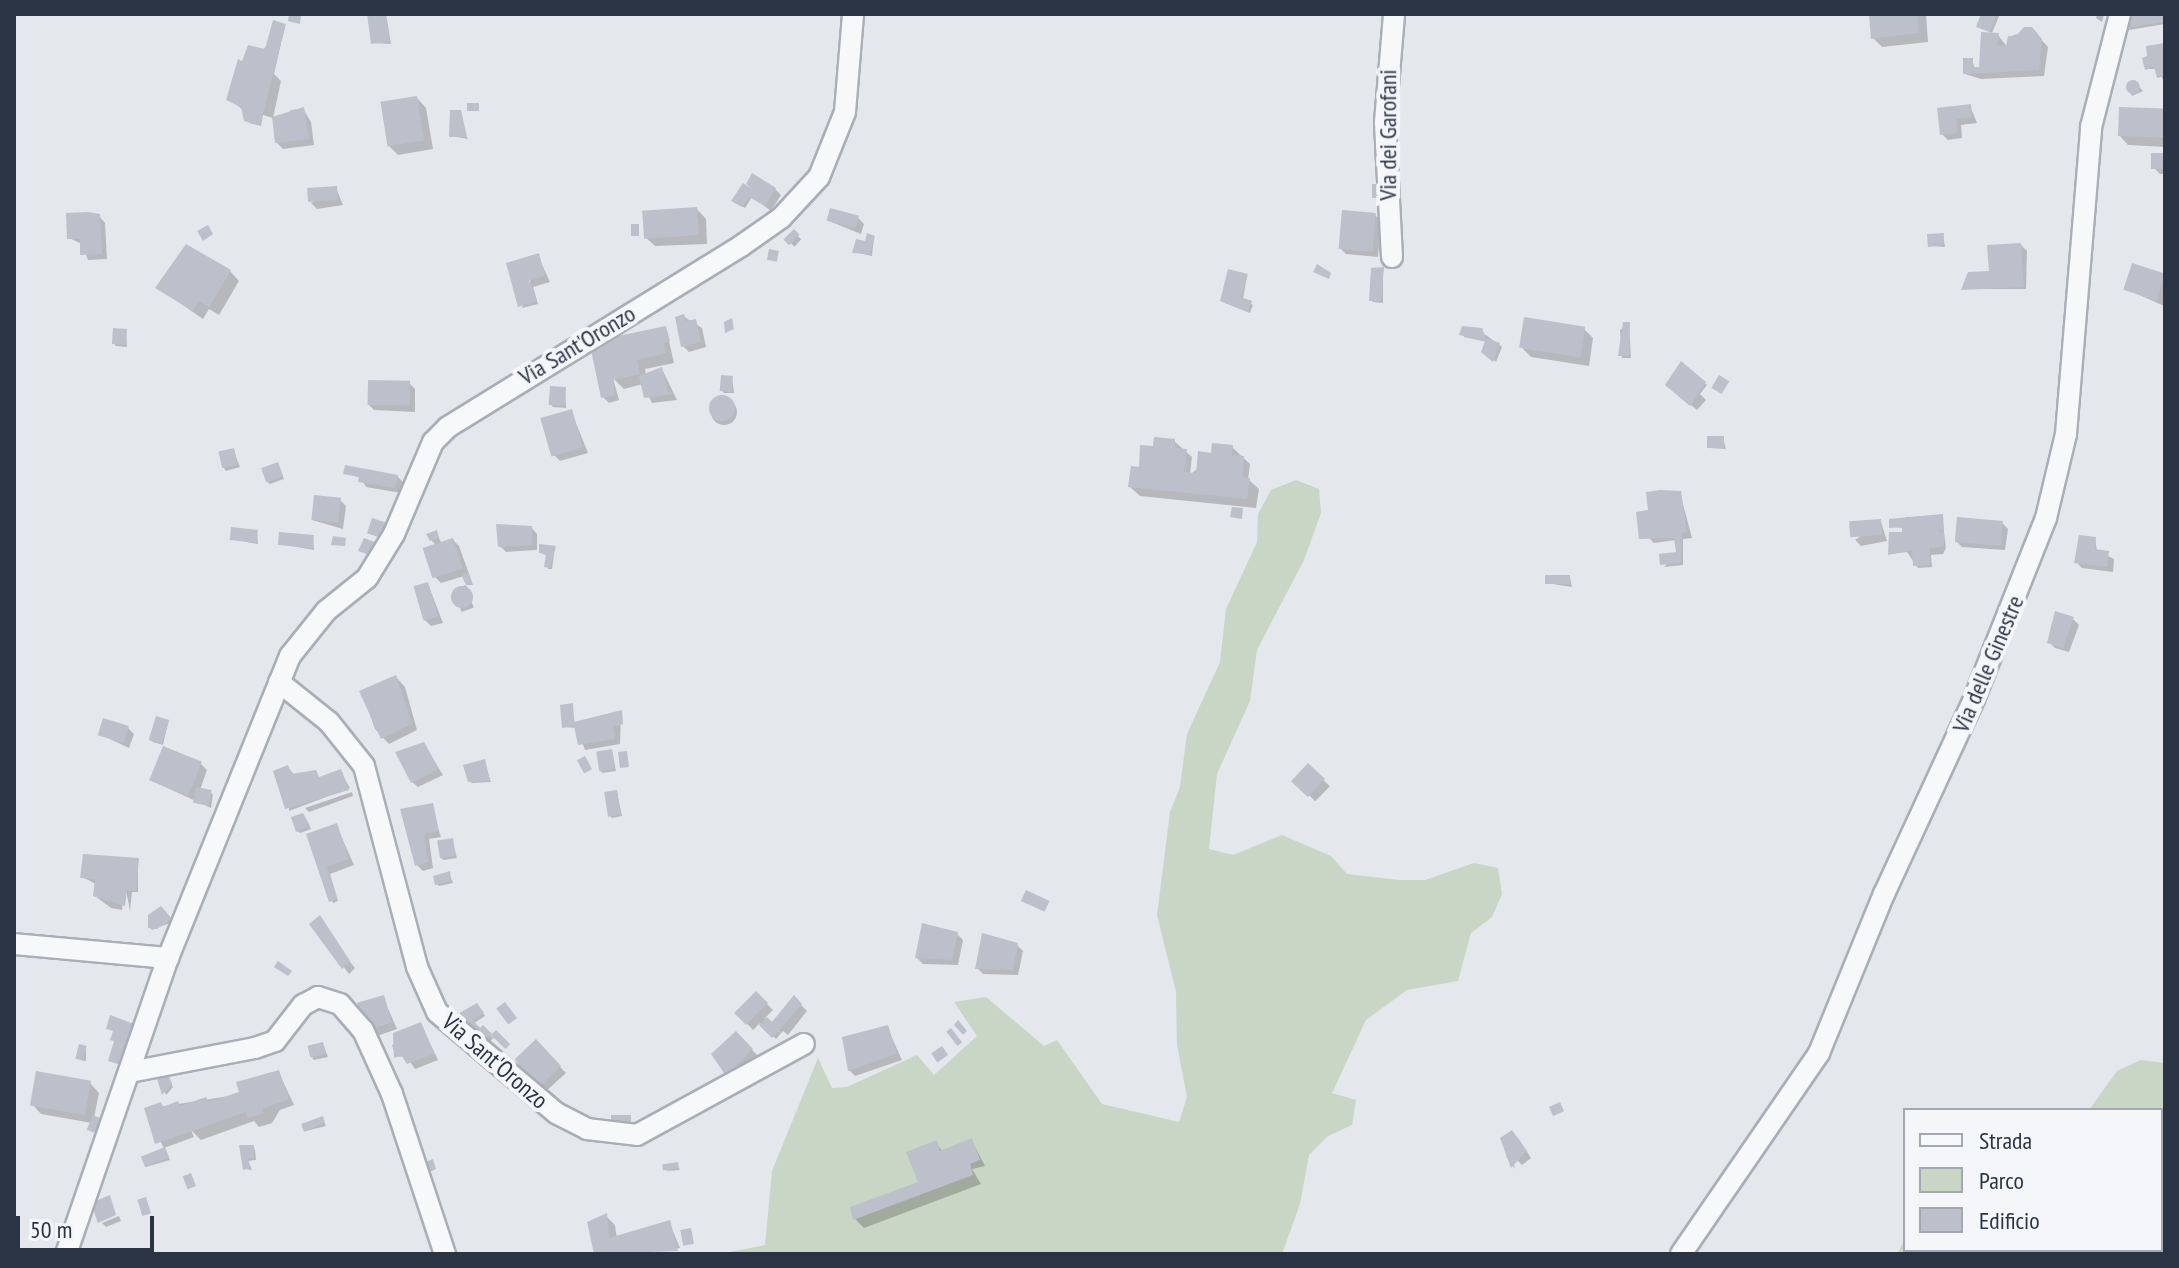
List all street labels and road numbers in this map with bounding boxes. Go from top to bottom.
street label: Via dei Garofani [1374,69,1402,201]
street label: Via Sant'Oronzo [513,299,641,391]
street label: Via delle Ginestre [1946,591,2030,737]
street label: Via Sant'Oronzo [436,1007,554,1115]

